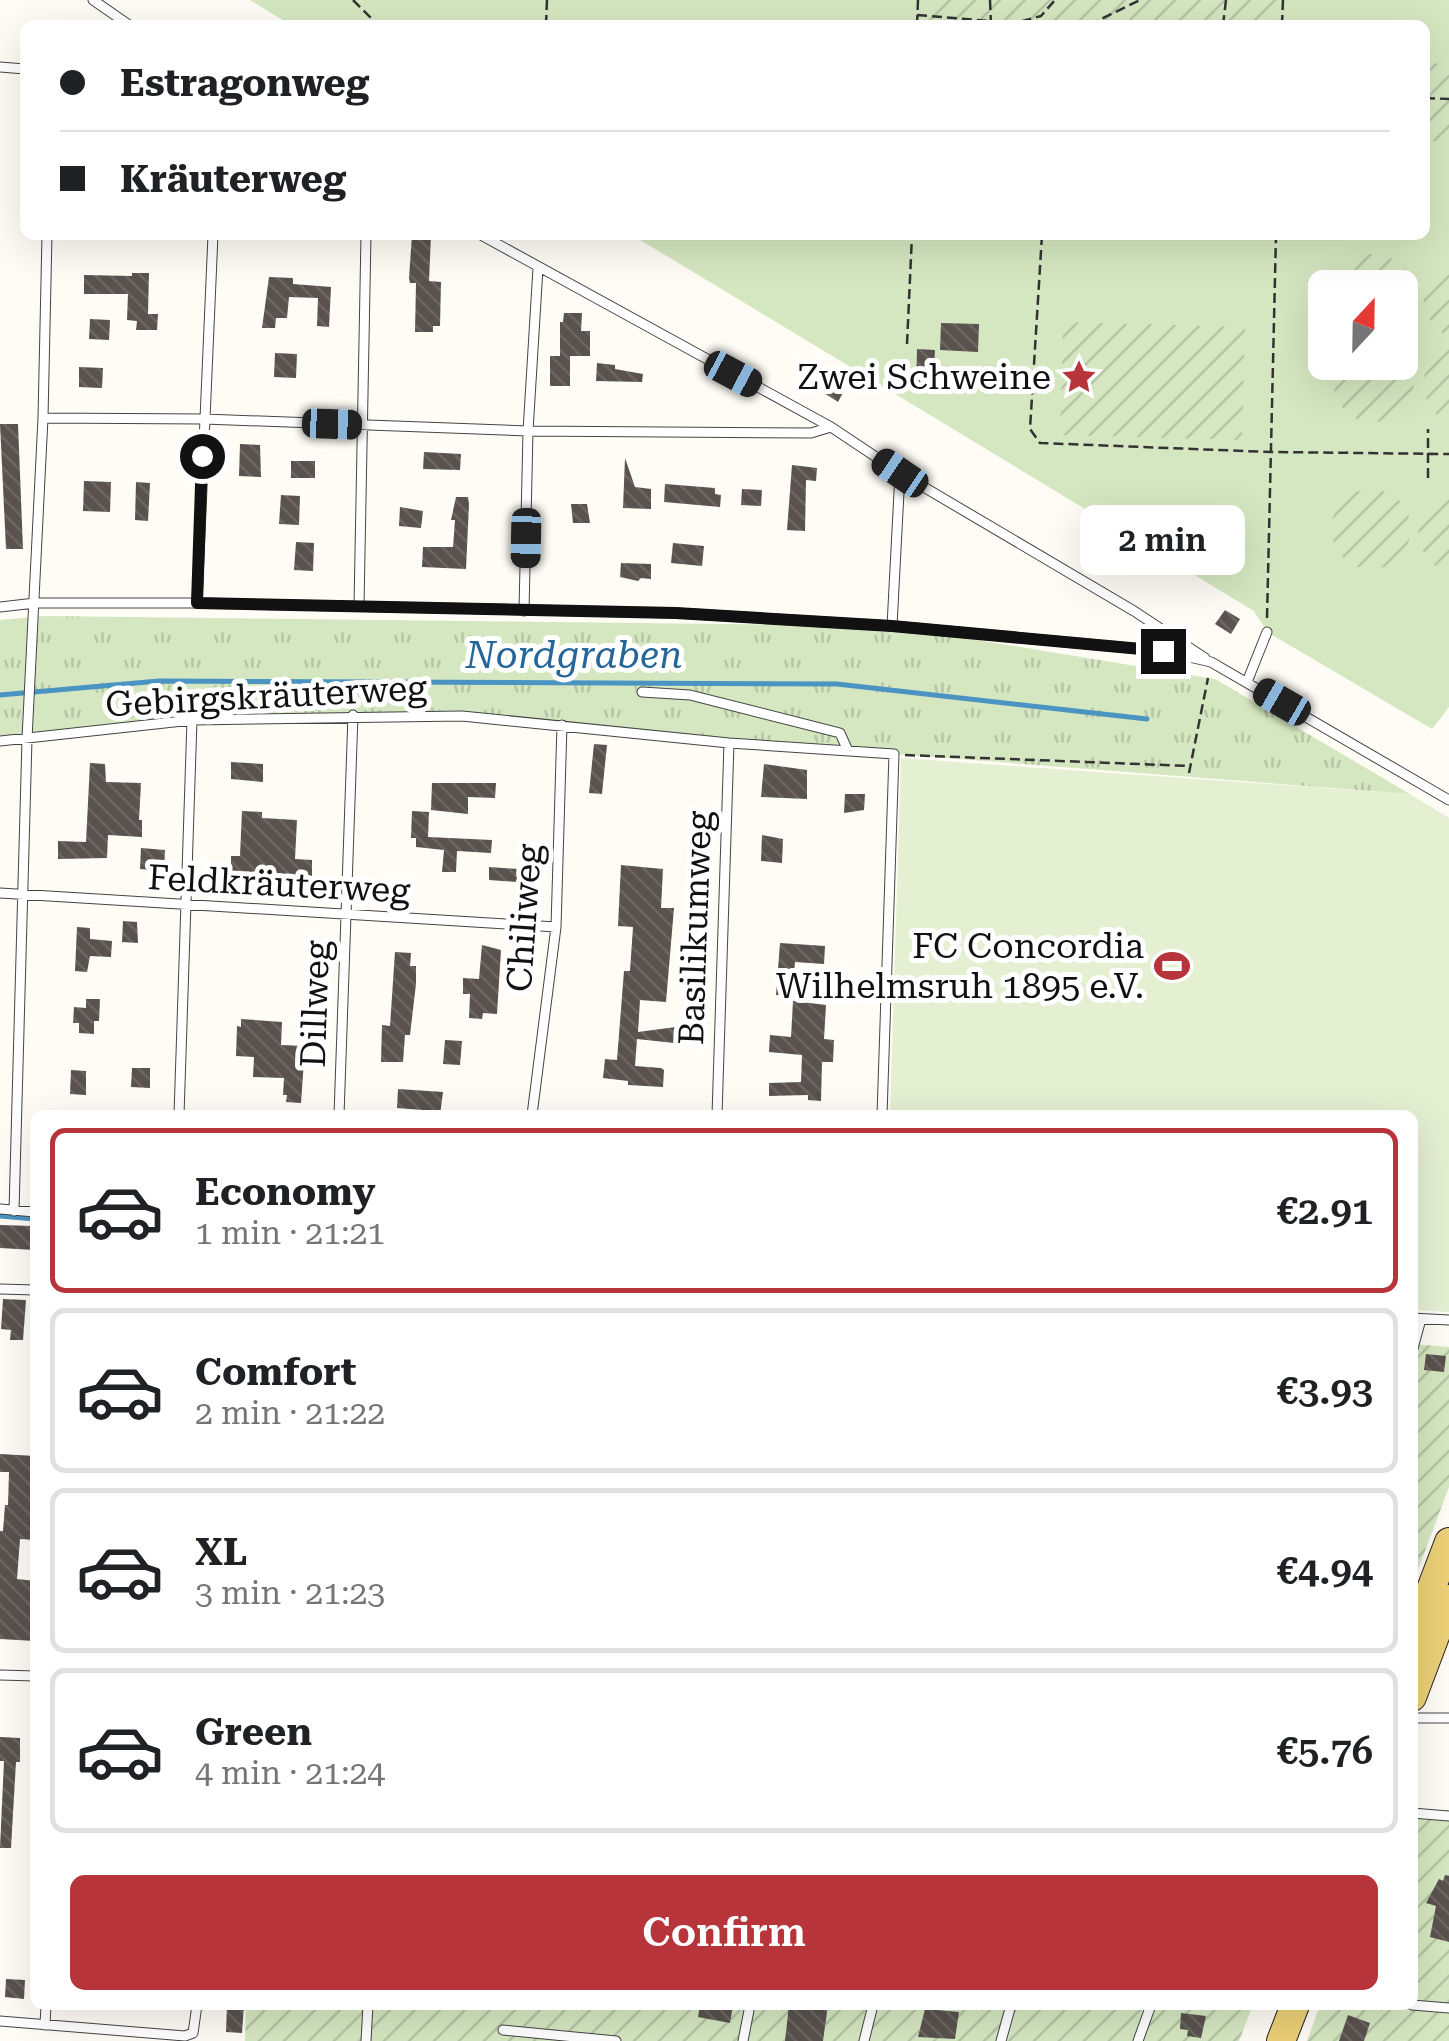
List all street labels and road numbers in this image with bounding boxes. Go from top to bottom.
street label: Gebirgskräuterweg [104,668,428,725]
street label: Basilikumweg [671,810,720,1046]
street label: Chiliweg [499,843,550,993]
street label: Feldkräuterweg [147,857,411,912]
street label: Dillweg [293,940,338,1068]

